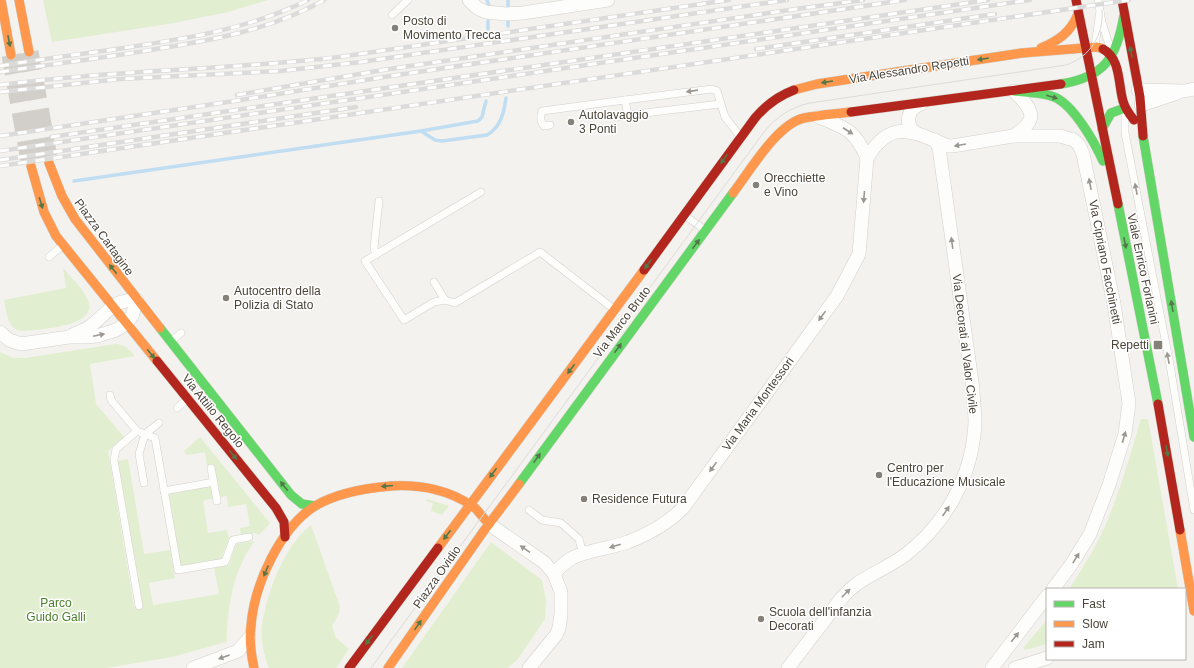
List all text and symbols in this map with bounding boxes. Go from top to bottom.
place label: Posto di Movimento Trecca [403,14,501,42]
marker: Posto di Movimento Trecca [390,23,400,33]
one-way arrow [6,35,12,47]
one-way arrow [1128,46,1134,58]
street label: Via Alessandro Repetti [848,54,970,86]
one-way arrow [977,56,989,62]
one-way arrow [821,79,833,85]
one-way arrow [686,88,698,94]
one-way arrow [1047,94,1059,100]
place label: Autolavaggio 3 Ponti [579,108,649,136]
marker: Autolavaggio 3 Ponti [566,117,576,127]
one-way arrow [843,127,853,135]
one-way arrow [954,142,966,148]
one-way arrow [720,153,728,164]
place label: Orecchiette e Vino [764,171,826,199]
one-way arrow [1086,178,1092,190]
marker: Orecchiette e Vino [751,180,761,190]
one-way arrow [1132,183,1138,195]
one-way arrow [860,191,867,203]
street label: Piazza Cartagine [71,196,137,278]
one-way arrow [38,198,44,210]
street label: Via Cipriano Facchinetti [1086,199,1124,325]
street label: Viale Enrico Forlanini [1124,212,1162,326]
one-way arrow [948,237,955,249]
one-way arrow [1123,237,1129,249]
one-way arrow [692,239,700,250]
one-way arrow [645,259,653,269]
one-way arrow [109,264,117,275]
street label: Via Decorati al Valor Civile [949,273,981,415]
street label: Via Marco Bruto [591,283,654,360]
place label: Autocentro della Polizia di Stato [234,284,321,312]
marker: Autocentro della Polizia di Stato [221,293,231,303]
one-way arrow [1168,300,1174,312]
one-way arrow [818,311,826,322]
one-way arrow [92,332,105,338]
place label: Repetti [1111,338,1149,352]
marker: Repetti [1152,339,1164,351]
one-way arrow [614,343,622,354]
one-way arrow [146,349,155,360]
one-way arrow [1165,351,1171,364]
street label: Via Maria Montessori [719,354,797,454]
one-way arrow [567,363,575,374]
street label: Via Attilio Regolo [179,371,247,451]
one-way arrow [1121,431,1127,444]
one-way arrow [1164,445,1170,457]
one-way arrow [229,449,237,460]
one-way arrow [533,453,542,464]
place label: Centro per l'Educazione Musicale [887,461,1006,489]
one-way arrow [709,462,717,472]
one-way arrow [489,467,497,478]
marker: Centro per l'Educazione Musicale [874,470,884,480]
one-way arrow [280,481,288,492]
one-way arrow [381,482,393,489]
place label: Residence Futura [592,492,687,506]
marker: Residence Futura [579,494,589,504]
one-way arrow [942,506,949,517]
one-way arrow [443,530,451,541]
street label: Piazza Ovidio [410,543,464,611]
one-way arrow [608,543,620,549]
one-way arrow [520,545,530,553]
one-way arrow [1072,552,1079,564]
one-way arrow [263,566,269,577]
one-way arrow [841,588,851,598]
legend [1046,588,1186,660]
park label: Parco Guido Galli [26,596,86,624]
text: Fast [1082,597,1106,611]
place label: Scuola dell'infanzia Decorati [769,605,872,633]
marker: Scuola dell'infanzia Decorati [756,614,766,624]
text: Slow [1082,617,1108,631]
one-way arrow [414,619,422,630]
one-way arrow [1011,632,1020,643]
one-way arrow [365,634,373,645]
text: Jam [1082,637,1105,651]
one-way arrow [217,654,229,660]

